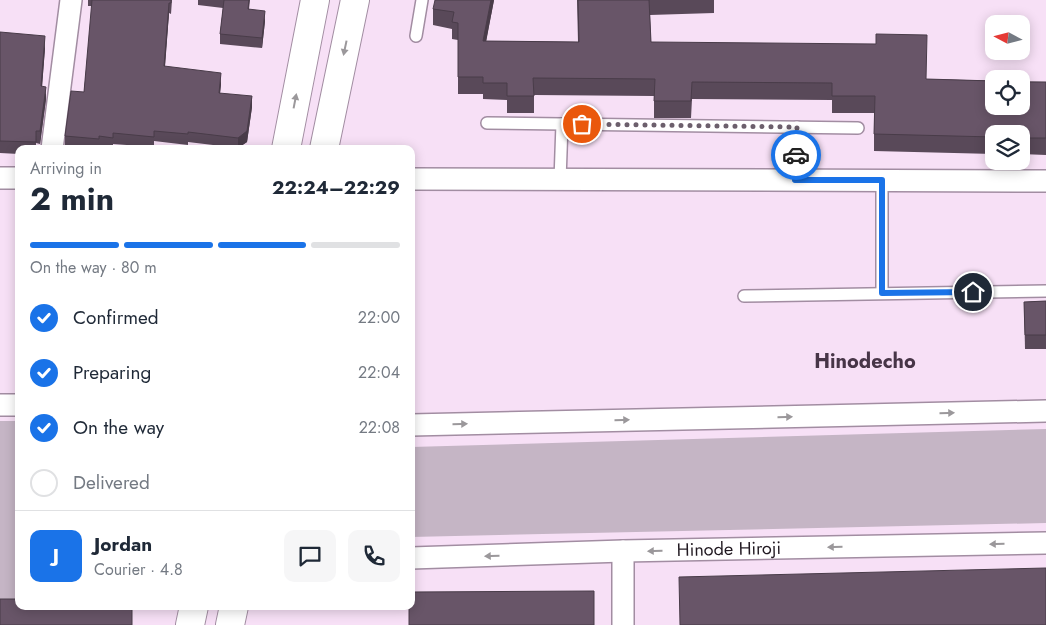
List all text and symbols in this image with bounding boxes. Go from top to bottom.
north arrow [985,15,1030,60]
map controls [985,15,1030,170]
one-way arrow [340,40,348,56]
button: locate [985,70,1030,115]
one-way arrow [291,93,299,109]
pin [561,103,603,145]
icon: bag [568,110,596,138]
button: layers [985,125,1030,170]
courier [771,130,821,180]
icon: car [782,141,810,169]
text: Arriving in [30,157,102,180]
text: 22:24–22:29 [272,174,400,201]
text: 2 min [30,176,114,222]
text: On the way · 80 m [30,256,157,279]
pin [952,271,994,313]
icon: home [959,278,987,306]
icon: check [30,304,58,332]
text: Confirmed [73,304,159,331]
text: 22:00 [358,306,400,329]
district label: Hinodecho [814,347,916,376]
icon: check [30,359,58,387]
text: Preparing [73,359,151,386]
text: 22:04 [358,361,400,384]
one-way arrow [940,409,956,417]
one-way arrow [777,412,793,420]
icon: check [30,414,58,442]
text: On the way [73,414,164,441]
text: 22:08 [359,416,400,439]
one-way arrow [615,416,631,424]
one-way arrow [452,419,468,427]
text: Delivered [73,469,150,496]
button: chat [284,530,336,582]
button: phone [348,530,400,582]
text: Jordan [94,531,152,558]
street label: Hinode Hiroji [676,535,781,563]
one-way arrow [989,540,1005,548]
text: J [53,542,59,569]
one-way arrow [827,543,843,551]
one-way arrow [647,547,663,555]
one-way arrow [484,552,500,560]
text: Courier · 4.8 [94,558,183,581]

